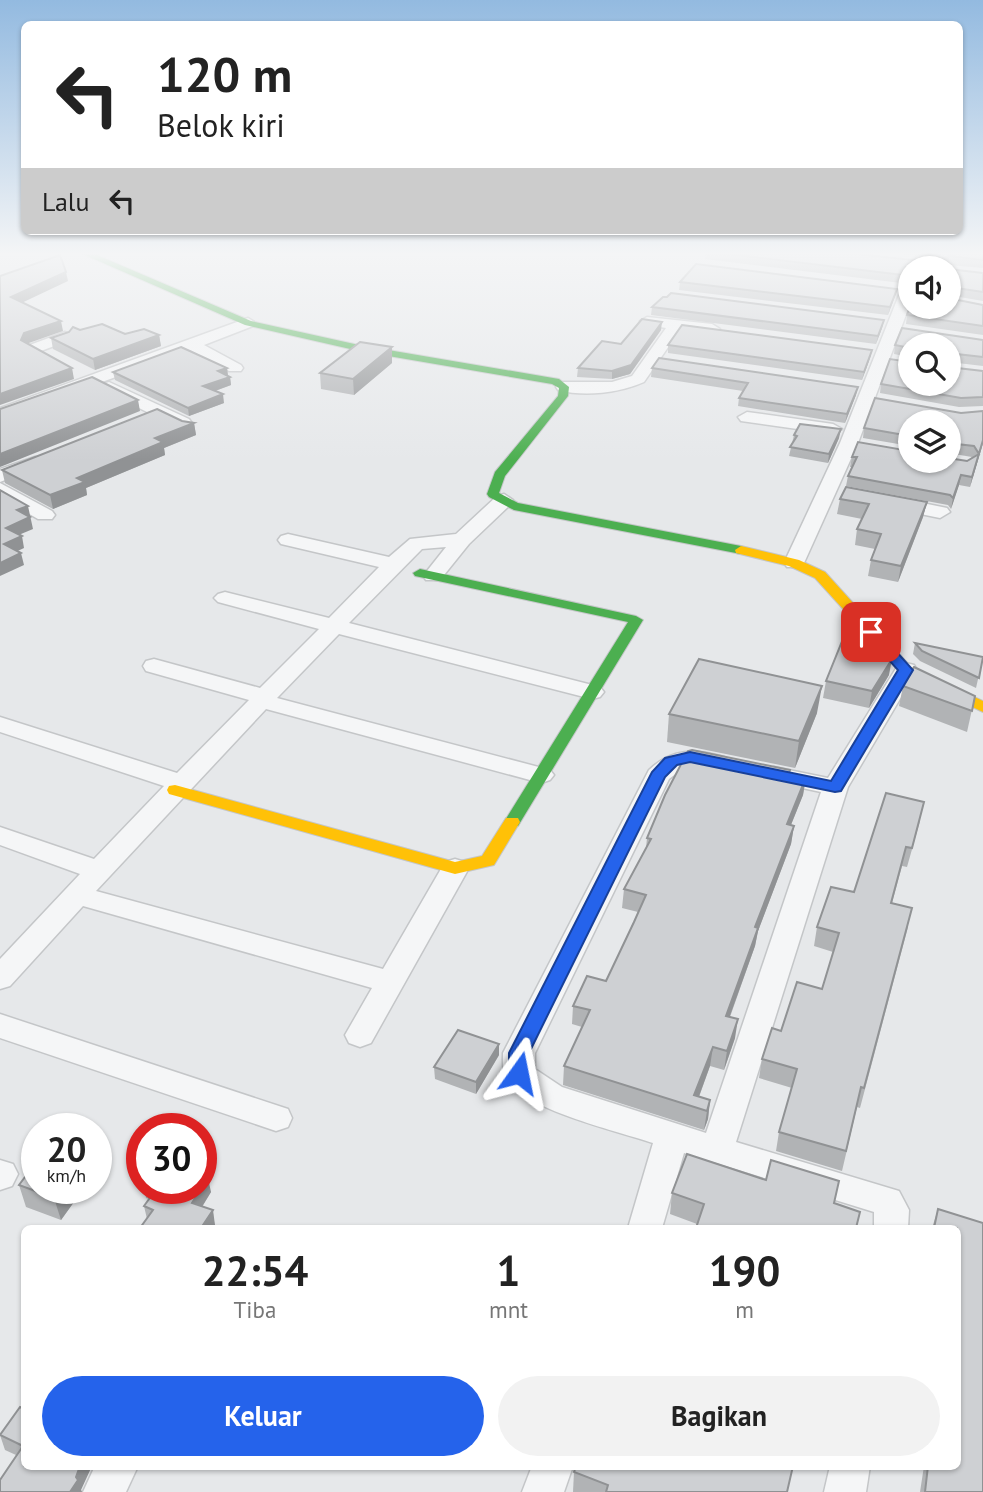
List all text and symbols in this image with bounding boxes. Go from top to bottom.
text: 120 m [157,42,292,106]
icon: left [42,49,133,140]
text: Belok kiri [157,104,285,146]
icon: left [103,182,141,220]
text: Lalu [42,185,89,218]
map controls [898,256,961,473]
button: sound [898,256,961,319]
button: search [898,333,961,396]
button: layers [898,410,961,473]
pin [841,602,901,662]
icon: arrive [852,613,890,651]
position arrow [482,1036,556,1110]
speed limit sign: 30 [126,1113,217,1204]
text: 20 [47,1126,86,1172]
text: km/h [47,1164,86,1187]
text: 22:54 [202,1243,308,1298]
text: 1 [497,1243,520,1298]
text: 190 [709,1243,780,1298]
text: Tiba [234,1295,276,1324]
text: mnt [489,1295,528,1324]
text: m [735,1295,754,1324]
button: Keluar [42,1376,484,1456]
button: Bagikan [498,1376,940,1456]

